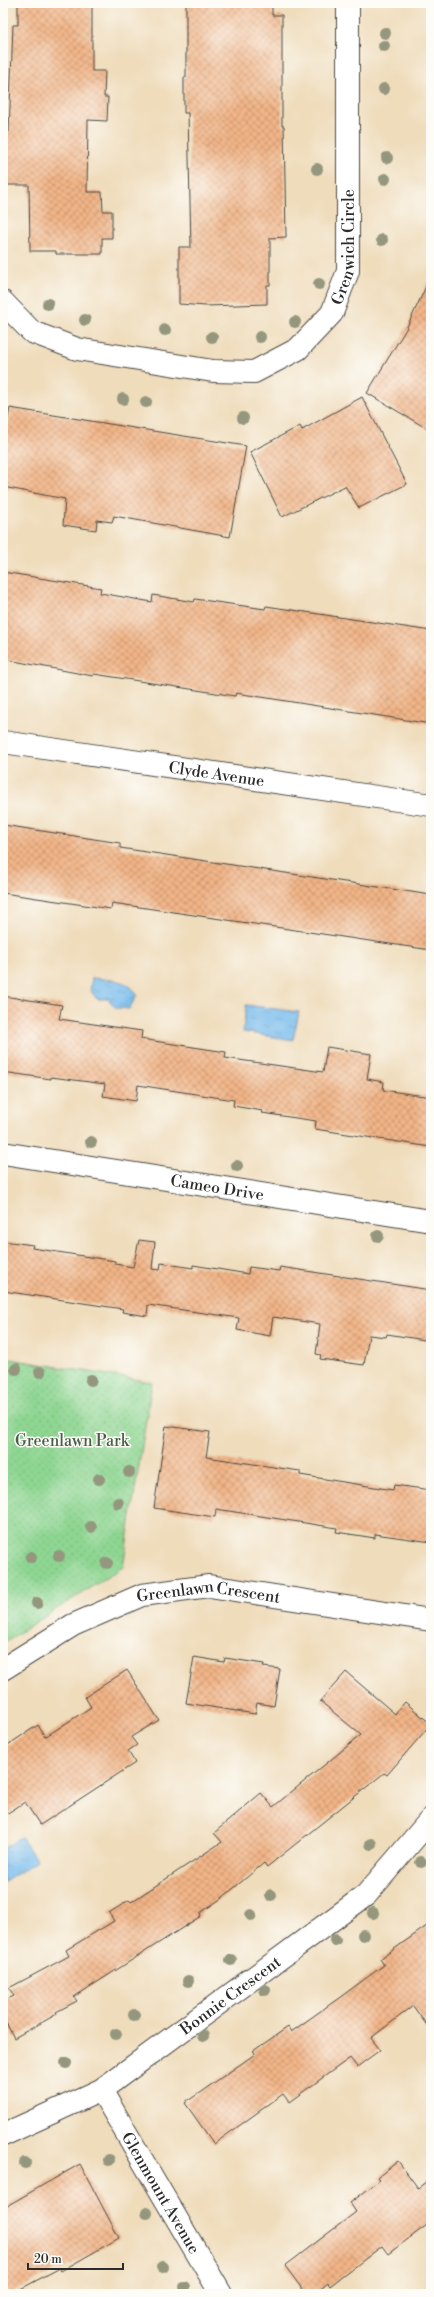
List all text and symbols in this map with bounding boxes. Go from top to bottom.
street label: Grenwich Circle [327,189,359,308]
street label: Clyde Avenue [167,758,266,791]
street label: Cameo Drive [169,1171,265,1205]
park label: Greenlawn Park [15,1431,131,1451]
street label: Greenlawn Crescent [135,1576,282,1608]
street label: Bonnie Crescent [175,1952,285,2040]
street label: Glenmount Avenue [117,2129,204,2257]
scale bar [28,2245,123,2271]
text: 20 m [34,2252,62,2267]

